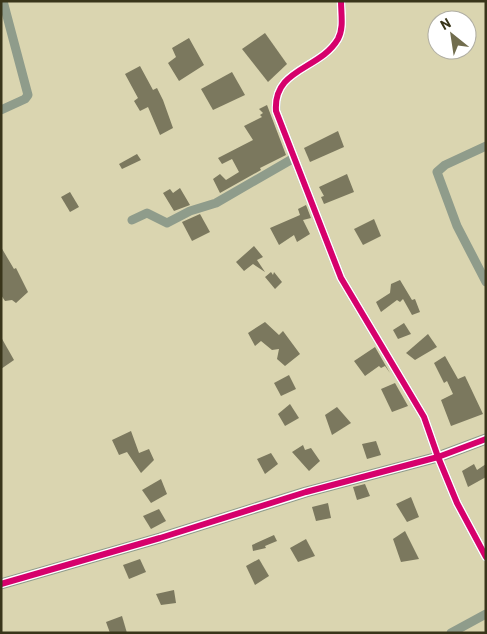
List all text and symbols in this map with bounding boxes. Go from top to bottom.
north arrow [427,10,477,60]
text: N [437,14,454,33]

